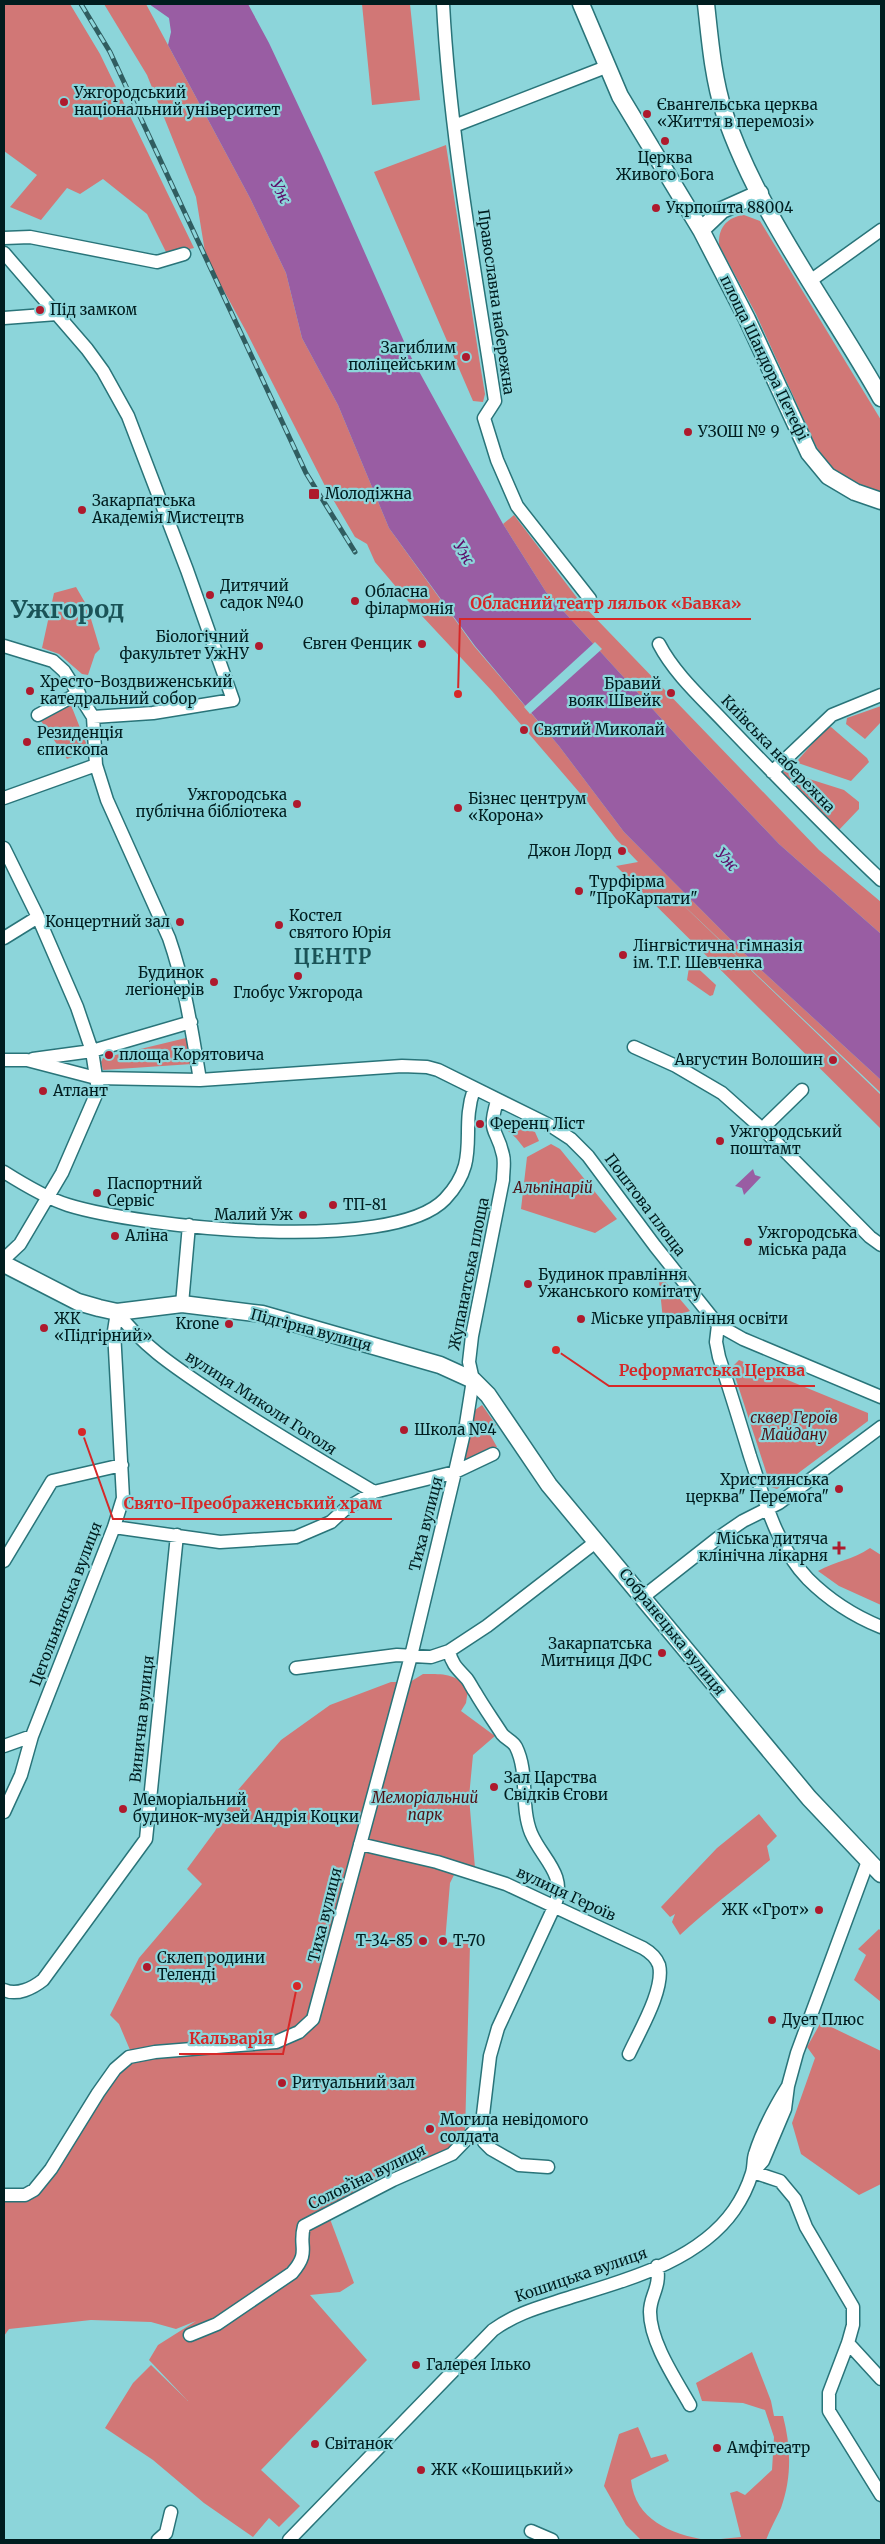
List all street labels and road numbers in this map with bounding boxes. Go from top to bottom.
street label: Православна набережна [474,208,519,396]
street label: площа Шандора Петефі [716,272,813,444]
street label: Київська набережна [717,691,839,816]
street label: Поштова площа [601,1150,690,1260]
street label: Жупанатська площа [444,1196,493,1352]
street label: Підгірна вулиця [248,1304,374,1355]
street label: вулиця Миколи Гоголя [182,1347,341,1459]
street label: Тиха вулиця [405,1475,446,1573]
street label: Цегольнянська вулиця [25,1519,106,1689]
street label: Собранецька вулиця [615,1564,730,1699]
street label: Винична вулиця [125,1654,158,1784]
street label: вулиця Героїв [513,1862,619,1925]
street label: Тиха вулиця [304,1866,345,1964]
street label: Соловʼїна вулиця [305,2140,429,2213]
street label: Кошицька вулиця [512,2243,649,2306]

